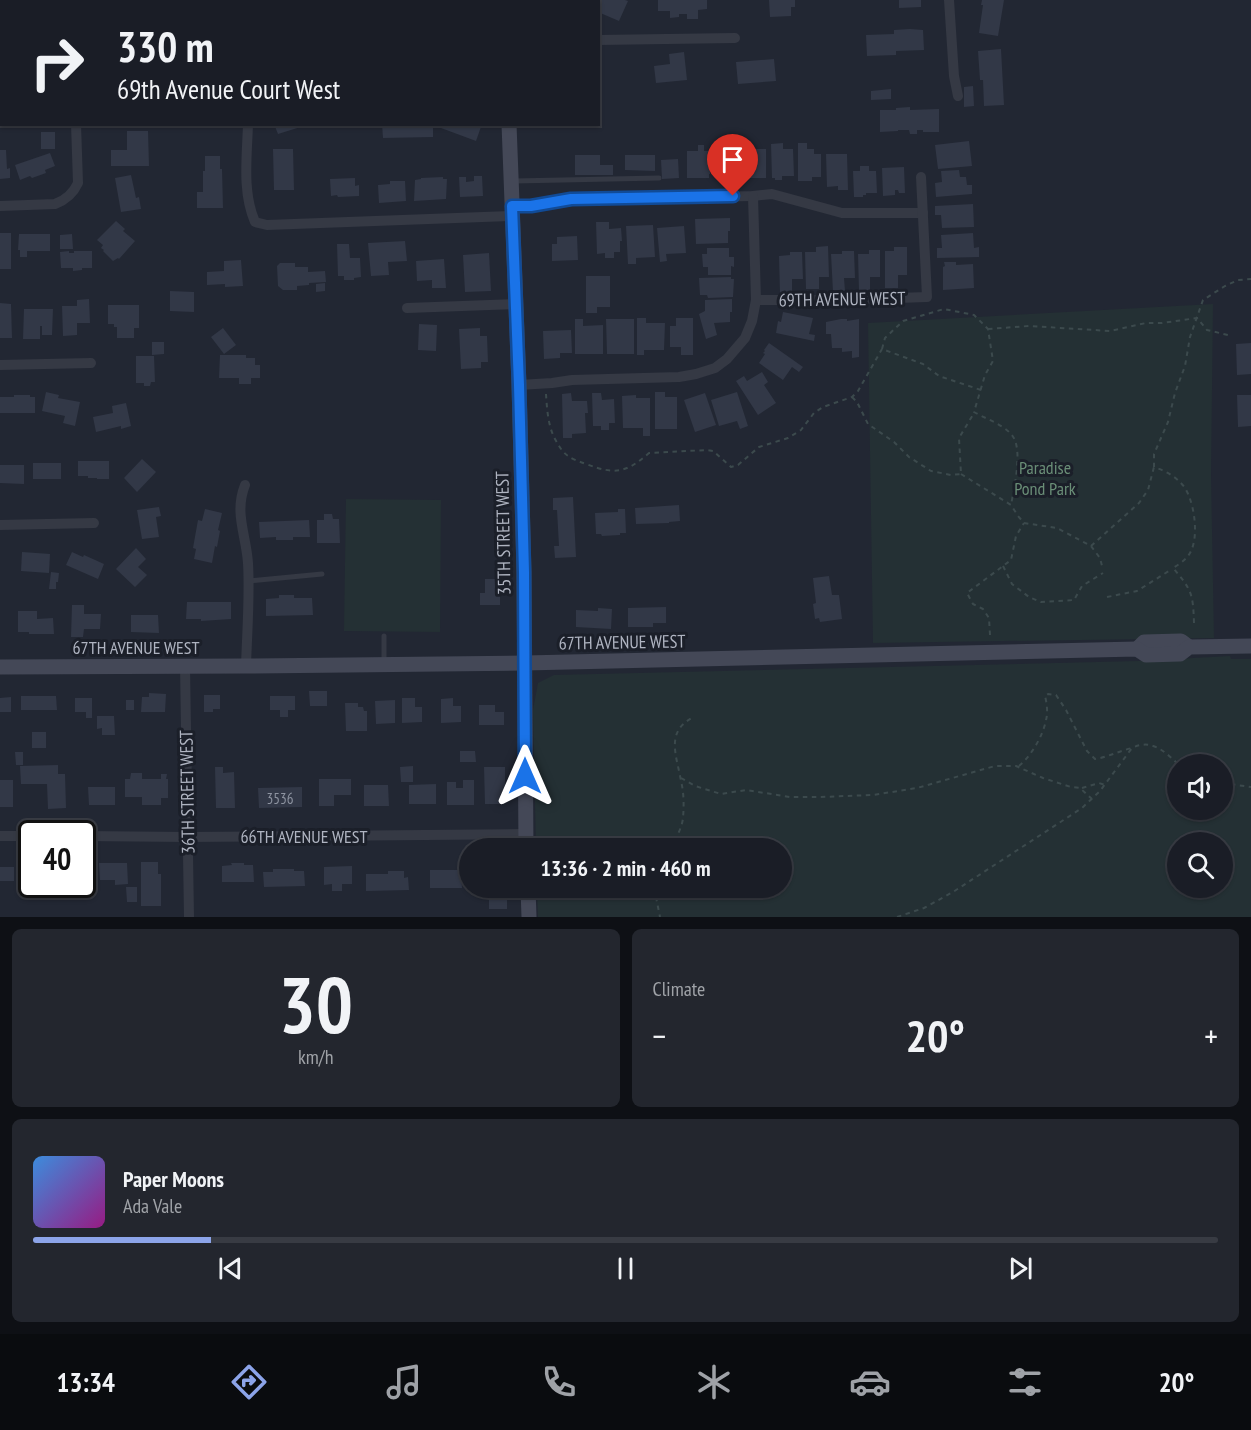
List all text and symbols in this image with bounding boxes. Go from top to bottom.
text: 330 m [117,19,214,74]
icon: right [18,24,96,102]
text: 69th Avenue Court West [117,72,340,106]
pin [707,134,758,196]
icon: arrive [716,143,749,176]
street label: 69TH AVENUE WEST [778,286,906,312]
park label: Paradise Pond Park [1014,456,1076,500]
street label: 35TH STREET WEST [490,471,516,595]
street label: 67TH AVENUE WEST [558,629,686,655]
street label: 67TH AVENUE WEST [73,636,199,659]
street label: 36TH STREET WEST [174,730,200,854]
position arrow [493,744,557,808]
map controls [1167,754,1233,898]
button: sound [1167,754,1233,820]
house number: 3536 [266,789,294,808]
speed limit sign: 40 [18,820,96,898]
street label: 66TH AVENUE WEST [241,825,367,848]
button: search [1167,832,1233,898]
text: 13:36 · 2 min · 460 m [540,854,711,882]
text: 30 [278,954,353,1055]
text: Climate [653,976,705,1002]
text: 20° [906,1006,965,1064]
text: − [653,1014,666,1057]
text: + [1204,1014,1218,1057]
text: km/h [298,1044,333,1070]
text: Paper Moons [123,1165,224,1193]
text: Ada Vale [123,1193,182,1219]
icon: previous [214,1252,247,1285]
icon: pause [609,1252,642,1285]
icon: next [1004,1252,1037,1285]
icon: directions [228,1361,270,1403]
icon: music [383,1361,425,1403]
icon: phone [538,1361,580,1403]
icon: climate [693,1361,735,1403]
icon: car [849,1361,891,1403]
icon: filters [1004,1361,1046,1403]
text: 13:34 [57,1365,115,1399]
text: 20° [1159,1365,1194,1399]

